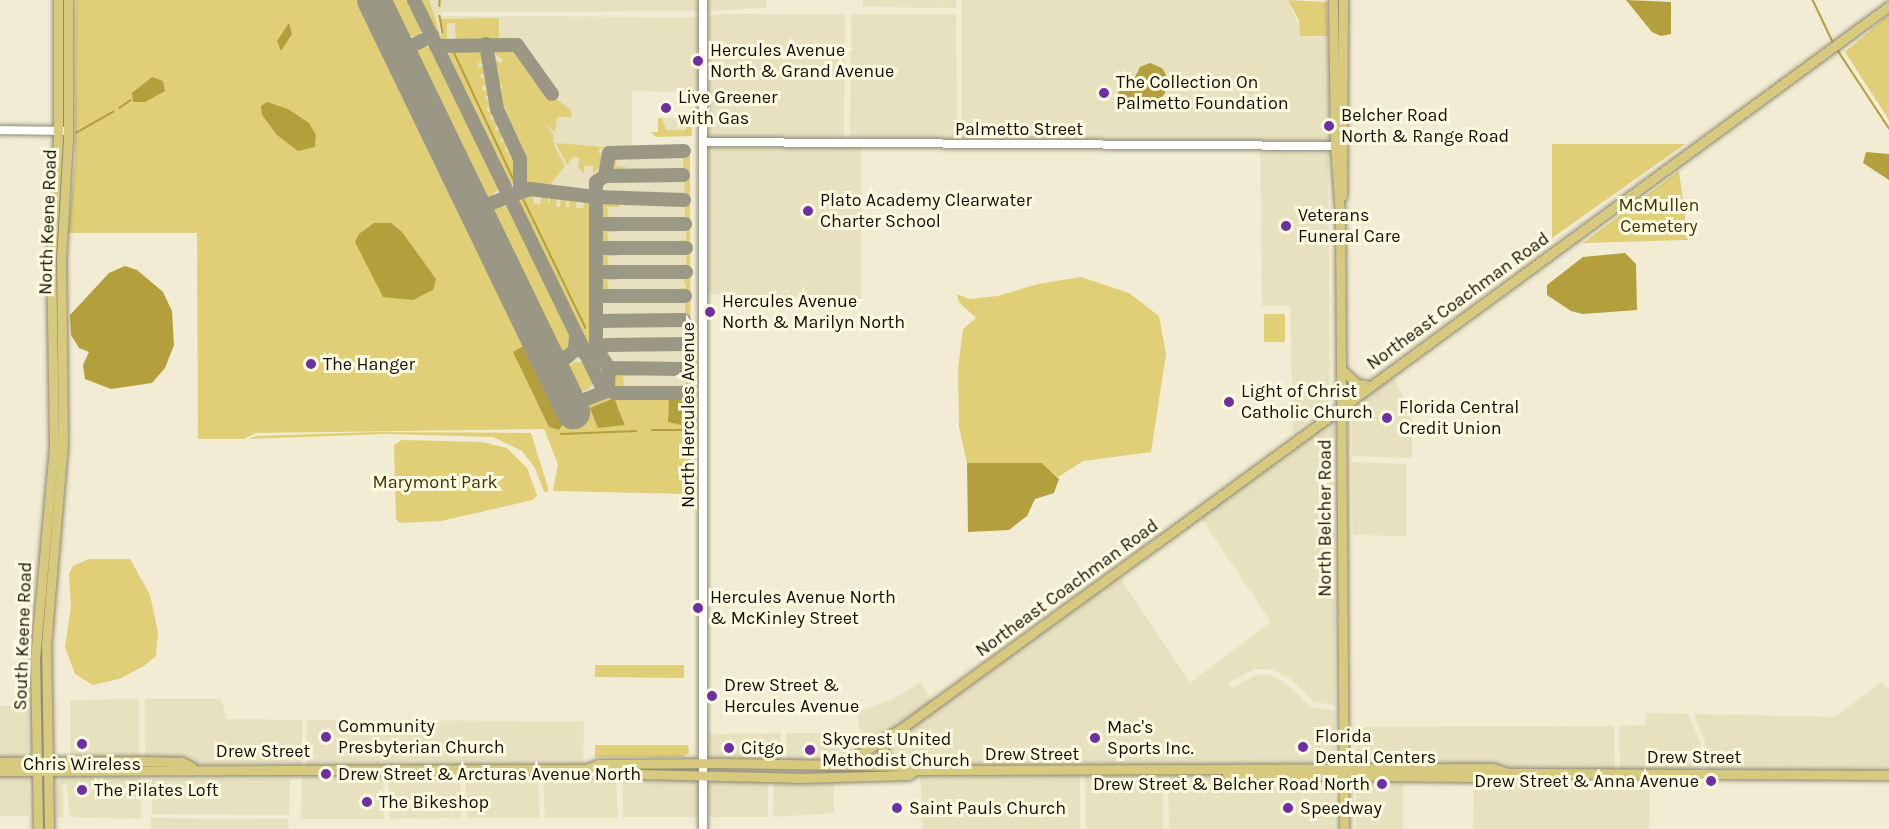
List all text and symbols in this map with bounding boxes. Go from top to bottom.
place label: Hercules Avenue North & Grand Avenue [710,40,894,82]
marker: Hercules Avenue North & Grand Avenue [691,54,705,68]
place label: The Collection On Palmetto Foundation [1116,72,1289,115]
marker: The Collection On Palmetto Foundation [1097,86,1111,100]
place label: Live Greener with Gas [678,87,778,130]
marker: Live Greener with Gas [659,101,673,115]
place label: Belcher Road North & Range Road [1341,105,1509,148]
street label: Palmetto Street [955,118,1083,140]
marker: Belcher Road North & Range Road [1322,119,1336,133]
street label: North Keene Road [35,149,61,295]
place label: Plato Academy Clearwater Charter School [820,190,1032,232]
park label: McMullen Cemetery [1619,195,1699,238]
marker: Plato Academy Clearwater Charter School [801,204,815,218]
place label: Veterans Funeral Care [1298,205,1400,248]
marker: Veterans Funeral Care [1279,219,1293,233]
street label: Northeast Coachman Road [1363,228,1553,374]
place label: Hercules Avenue North & Marilyn North [722,291,905,334]
marker: Hercules Avenue North & Marilyn North [703,305,717,319]
street label: North Hercules Avenue [677,322,699,508]
place label: The Hanger [323,353,415,375]
marker: The Hanger [304,357,318,371]
place label: Light of Christ Catholic Church [1241,381,1373,424]
marker: Light of Christ Catholic Church [1222,395,1236,409]
place label: Florida Central Credit Union [1399,397,1519,440]
marker: Florida Central Credit Union [1380,411,1394,425]
street label: North Belcher Road [1314,439,1336,597]
park label: Marymont Park [372,471,498,493]
street label: Northeast Coachman Road [972,515,1162,661]
street label: South Keene Road [10,561,36,711]
place label: Hercules Avenue North & McKinley Street [710,587,896,630]
marker: Hercules Avenue North & McKinley Street [691,601,705,615]
place label: Drew Street & Hercules Avenue [724,675,859,718]
marker: Drew Street & Hercules Avenue [705,689,719,703]
place label: Community Presbyterian Church [338,716,505,758]
place label: Mac's Sports Inc. [1107,717,1194,760]
place label: Florida Dental Centers [1315,726,1436,768]
place label: Skycrest United Methodist Church [822,729,970,771]
marker: Community Presbyterian Church [319,730,333,744]
marker: Mac's Sports Inc. [1088,731,1102,745]
marker: Chris Wireless [75,737,89,751]
place label: Citgo [741,737,784,759]
street label: Drew Street [216,740,310,762]
marker: Florida Dental Centers [1296,740,1310,754]
marker: Citgo [722,741,736,755]
marker: Skycrest United Methodist Church [803,743,817,757]
street label: Drew Street [985,743,1079,765]
street label: Drew Street [1647,746,1741,768]
place label: Chris Wireless [23,753,141,775]
place label: Drew Street & Arcturas Avenue North [338,763,641,785]
marker: Drew Street & Arcturas Avenue North [319,767,333,781]
place label: Drew Street & Anna Avenue [1474,770,1699,792]
place label: Drew Street & Belcher Road North [1093,773,1370,795]
marker: Drew Street & Anna Avenue [1704,774,1718,788]
marker: Drew Street & Belcher Road North [1375,777,1389,791]
place label: The Pilates Loft [94,779,219,801]
marker: The Pilates Loft [75,783,89,797]
place label: The Bikeshop [379,791,489,813]
marker: The Bikeshop [360,795,374,809]
place label: Saint Pauls Church [909,797,1066,819]
place label: Speedway [1300,797,1382,819]
marker: Saint Pauls Church [890,801,904,815]
marker: Speedway [1281,801,1295,815]

